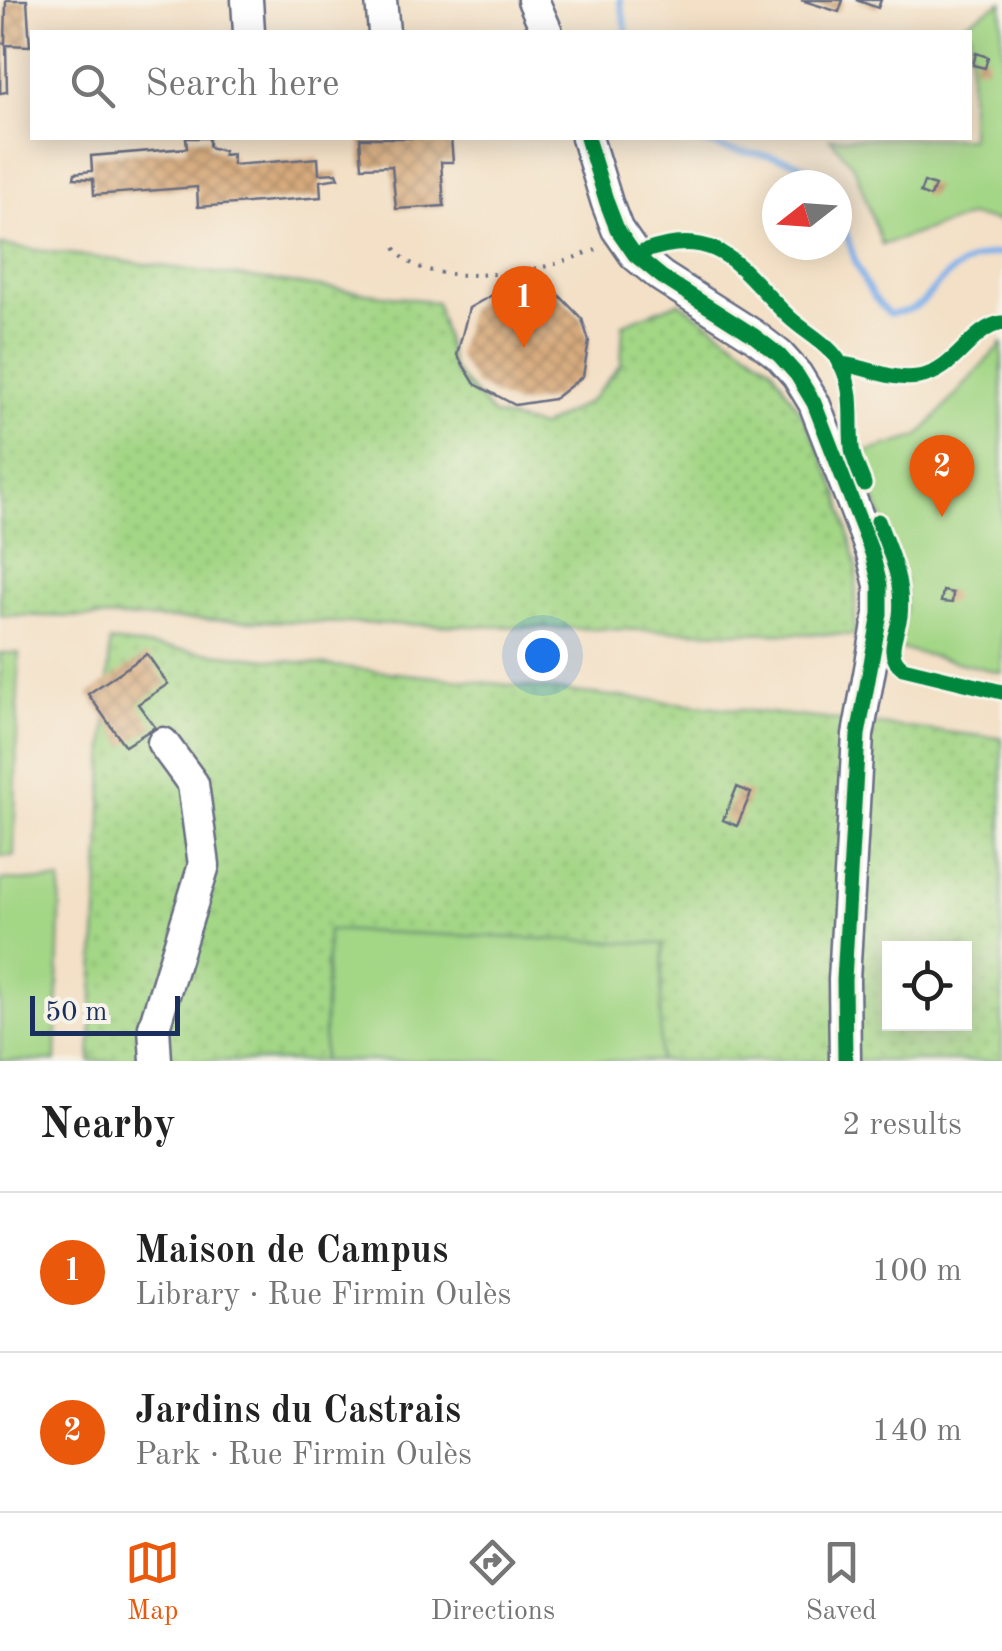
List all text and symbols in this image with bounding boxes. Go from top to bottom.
search box [30,30,972,140]
icon: search [65,58,120,113]
text: Search here [145,66,340,104]
north arrow [762,170,852,260]
pin: 1 [492,266,556,348]
pin: 2 [910,434,974,517]
your location [517,630,568,681]
map controls [882,941,972,1031]
button: locate [882,941,972,1031]
scale bar [30,991,180,1036]
text: 50 m [45,999,108,1027]
text: Nearby [40,1105,176,1147]
text: 2 results [842,1110,962,1142]
text: Maison de Campus [135,1233,448,1271]
text: 1 [63,1256,82,1288]
text: 100 m [872,1256,962,1288]
text: Library · Rue Firmin Oulès [135,1280,511,1312]
text: Jardins du Castrais [135,1393,461,1431]
text: 2 [63,1416,82,1448]
text: 140 m [872,1416,962,1448]
text: Park · Rue Firmin Oulès [135,1440,472,1472]
tab: Map [125,1535,180,1630]
tab: Directions [431,1535,555,1630]
tab: Saved [805,1535,877,1630]

